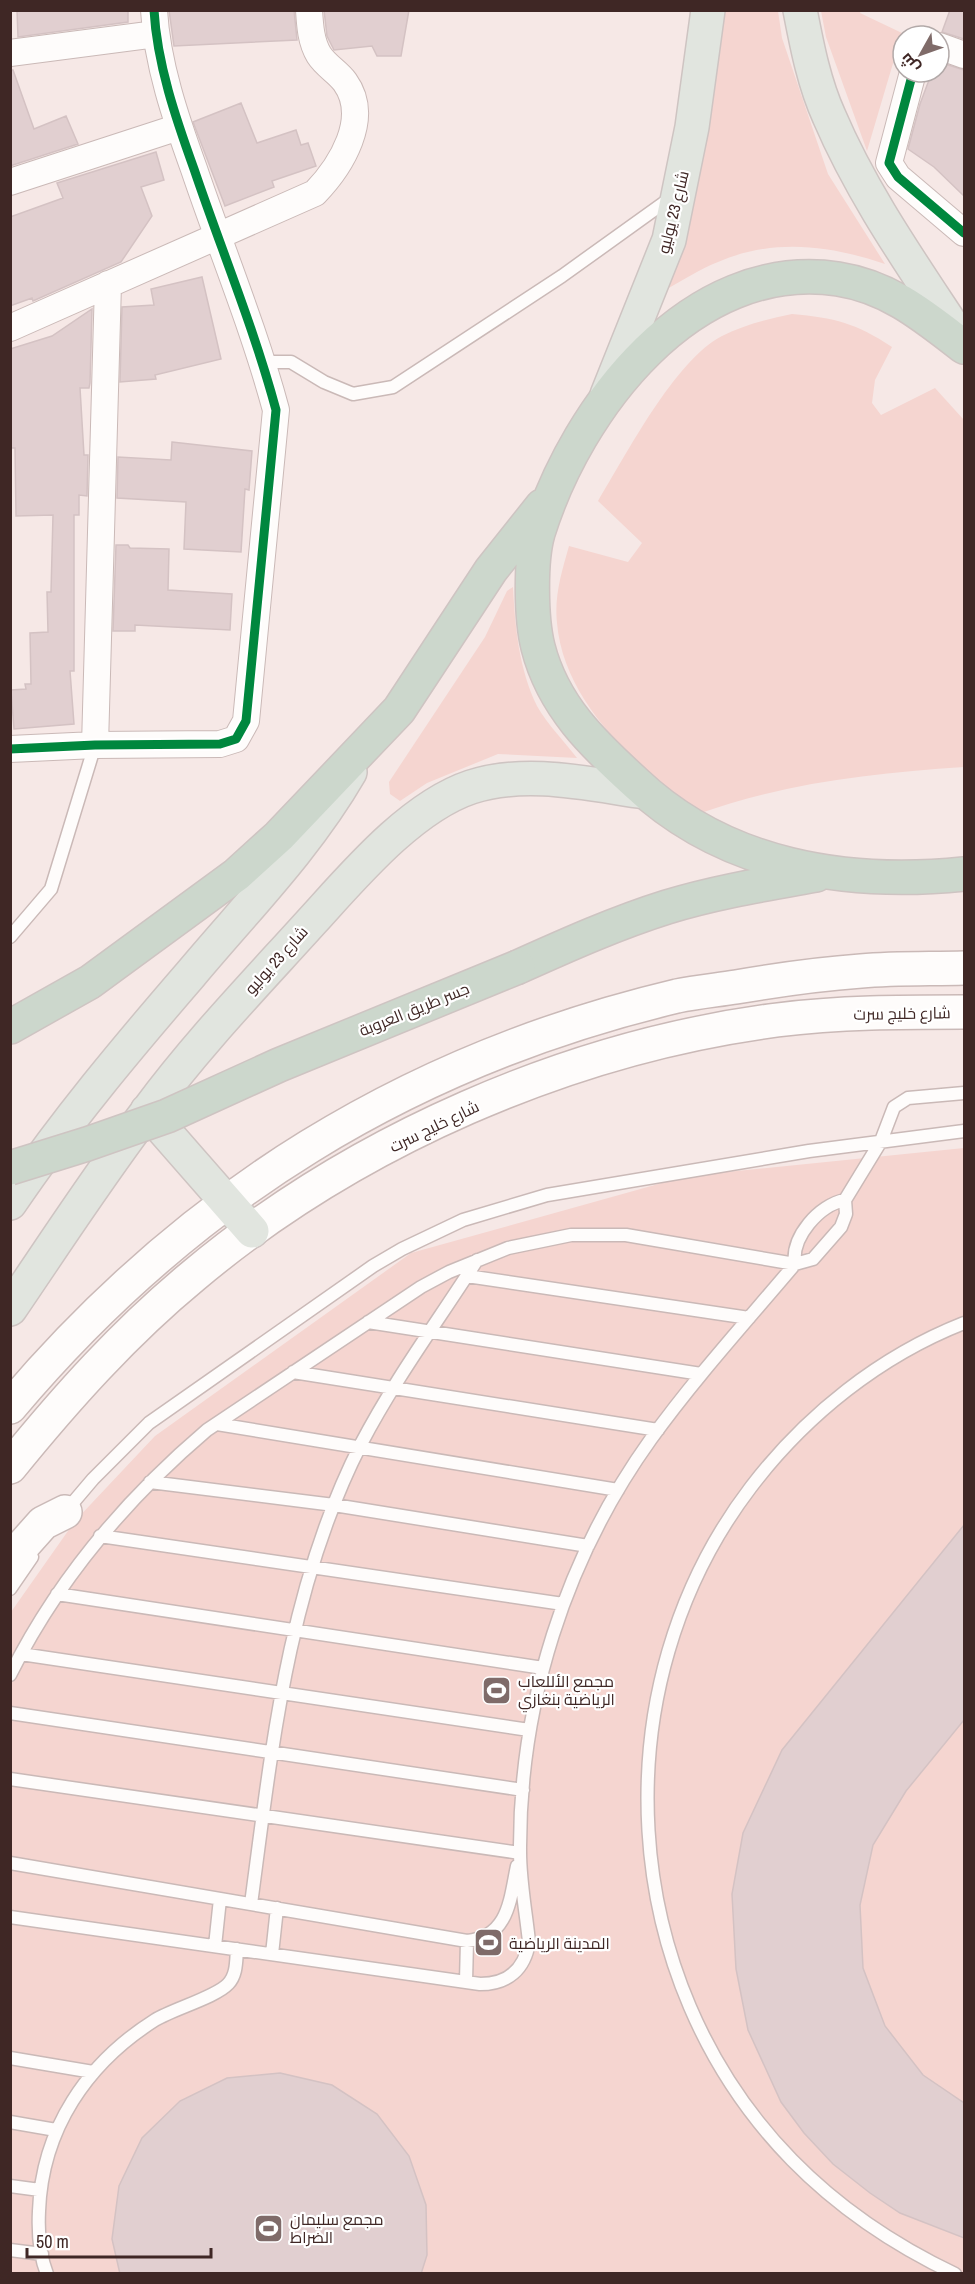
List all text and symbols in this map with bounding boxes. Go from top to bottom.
north arrow [891,24,951,84]
text: ش [894,49,925,79]
street label: شارع 23 يوليو [652,168,695,256]
street label: شارع 23 يوليو [239,921,313,1000]
street label: جسر طريق العروبة [356,977,472,1041]
street label: شارع خليج سرت [853,1001,951,1026]
street label: شارع خليج سرت [385,1095,483,1158]
place label: مجمع الأللعاب الرياضية بنغازي [518,1670,615,1713]
sports icon: مجمع الأللعاب الرياضية بنغازي [481,1674,513,1706]
sports icon: المدينة الرياضية [472,1927,504,1959]
place label: المدينة الرياضية [509,1932,610,1954]
place label: مجمع سليمان الضراط [290,2208,384,2248]
sports icon: مجمع سليمان الضراط [253,2212,285,2244]
scale bar [27,2221,212,2259]
text: 50 m [36,2229,69,2254]

